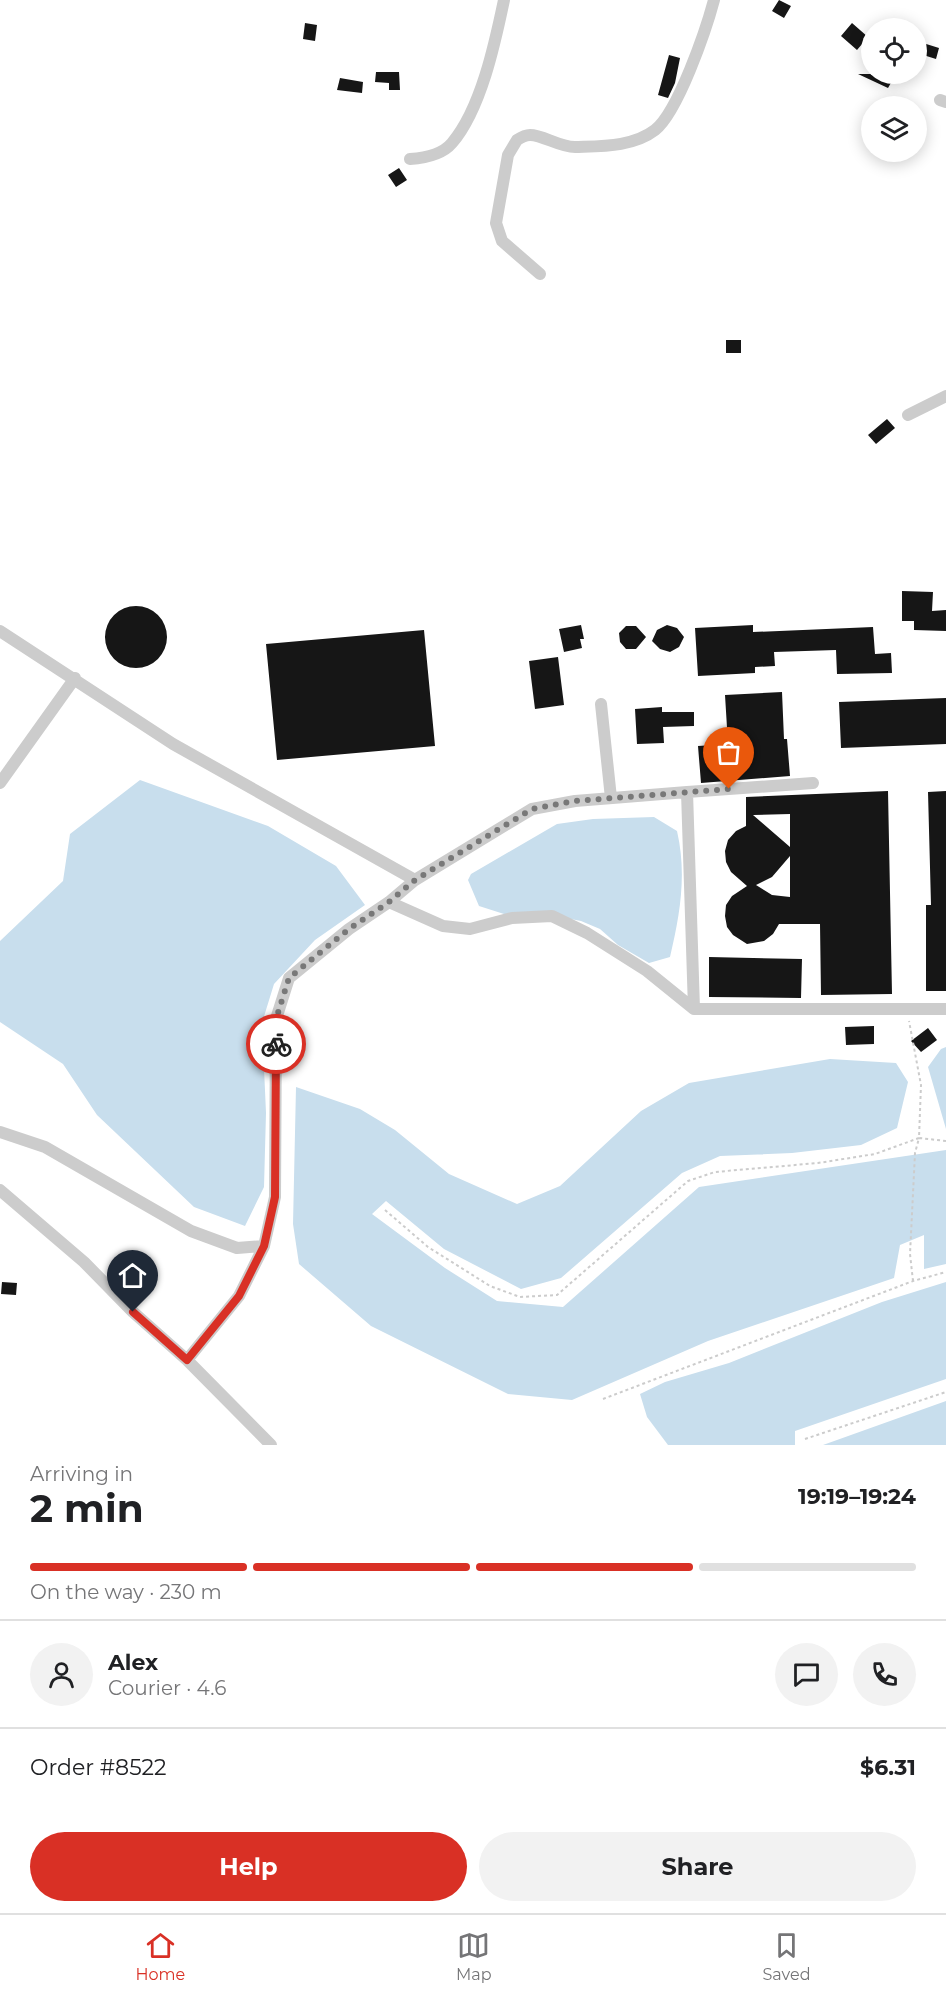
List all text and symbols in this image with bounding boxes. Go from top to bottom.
map controls [861,18,927,162]
button: locate [861,18,927,84]
button: layers [861,96,927,162]
pin [703,727,754,789]
icon: bag [712,736,745,769]
courier [246,1014,306,1074]
icon: bike [260,1028,293,1061]
pin [107,1250,158,1312]
icon: home [116,1259,149,1292]
text: Arriving in [30,1462,133,1486]
text: 19:19–19:24 [798,1483,916,1510]
text: 2 min [30,1484,144,1532]
text: On the way · 230 m [30,1580,222,1604]
button: person [30,1643,93,1706]
button: chat [775,1643,838,1706]
button: phone [853,1643,916,1706]
text: Alex [108,1649,158,1676]
text: Courier · 4.6 [108,1676,226,1700]
text: Order #8522 [30,1754,166,1781]
text: $6.31 [860,1754,916,1781]
button: Help [30,1832,467,1901]
button: Share [479,1832,916,1901]
tab: Home [135,1929,185,1984]
tab: Map [456,1929,492,1984]
tab: Saved [762,1929,811,1984]

